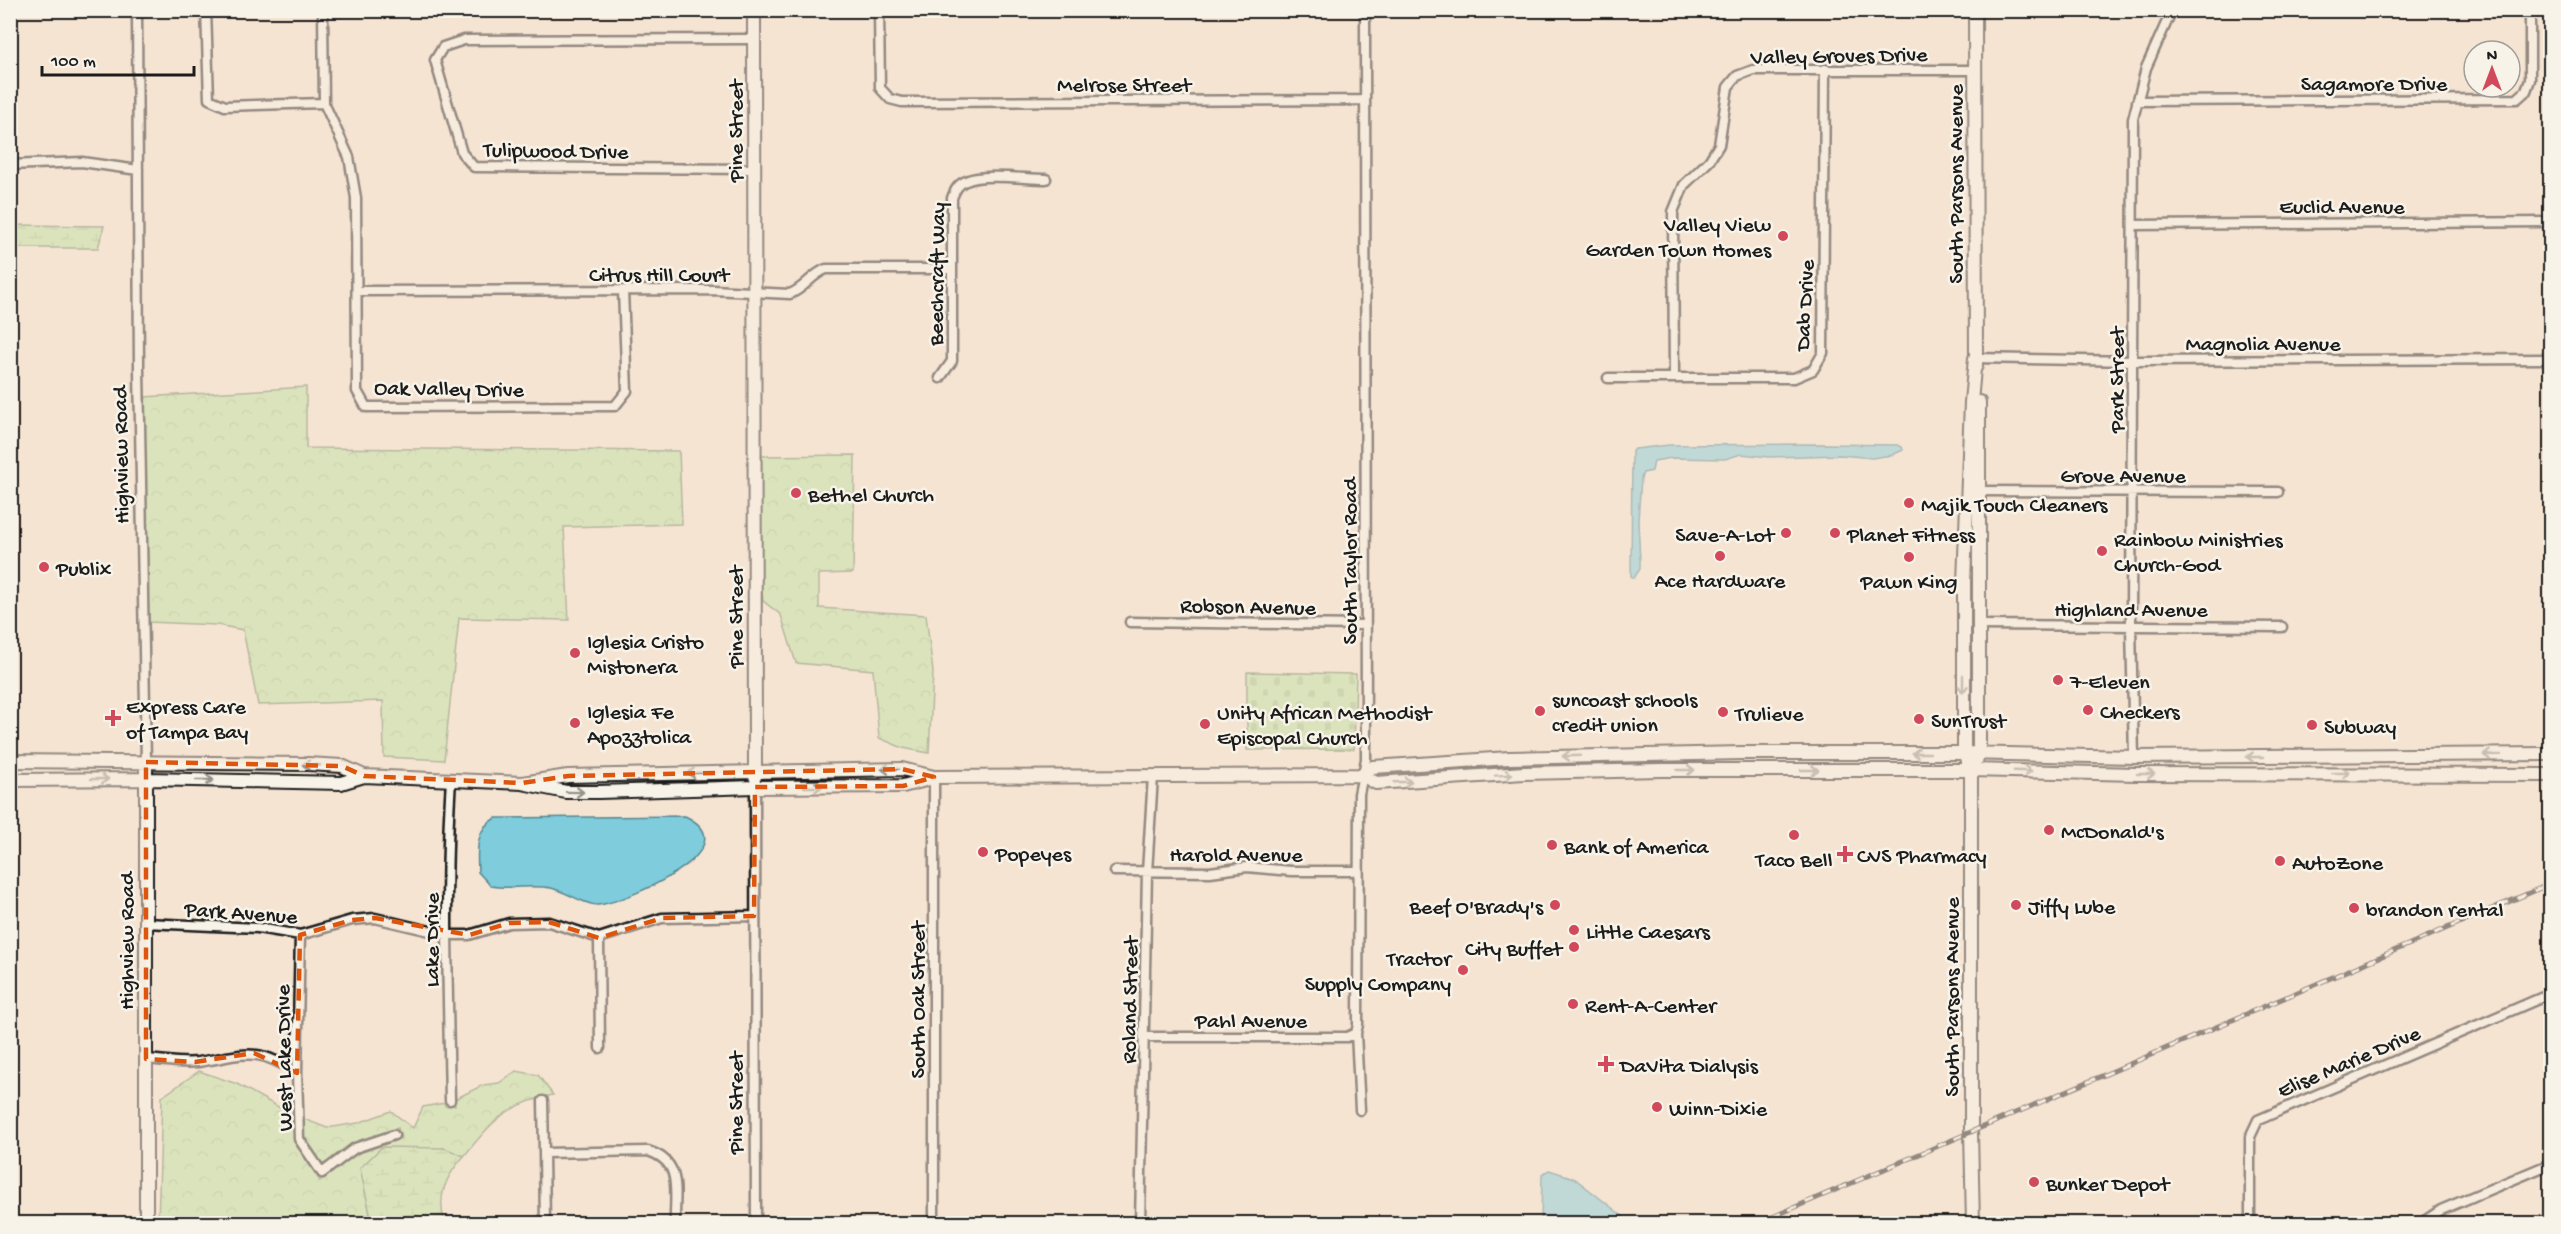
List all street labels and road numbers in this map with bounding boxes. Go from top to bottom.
street label: Valley Groves Drive [1749,43,1928,73]
street label: Sagamore Drive [2301,73,2448,99]
street label: Melrose Street [1057,74,1193,100]
street label: Pine Street [725,78,751,183]
street label: South Parsons Avenue [1945,84,1971,284]
street label: Tulipwood Drive [481,139,629,167]
street label: Euclid Avenue [2279,196,2405,222]
street label: Beechcraft Way [925,202,953,347]
street label: Dab Drive [1792,258,1822,353]
street label: Citrus Hill Court [589,264,731,290]
street label: Park Street [2106,325,2132,434]
street label: Magnolia Avenue [2185,333,2341,359]
street label: Oak Valley Drive [374,377,525,405]
street label: Highview Road [109,384,137,524]
street label: Grove Avenue [2060,465,2186,491]
street label: South Taylor Road [1339,476,1365,644]
street label: Pine Street [725,564,751,669]
street label: Robson Avenue [1180,595,1317,623]
street label: Highland Avenue [2054,599,2208,625]
street label: Harold Avenue [1169,844,1303,870]
street label: Highview Road [116,870,142,1010]
street label: Lake Drive [421,892,447,987]
street label: South Parsons Avenue [1941,897,1967,1097]
street label: Park Avenue [182,898,299,932]
street label: South Oak Street [907,919,933,1079]
street label: Roland Street [1118,934,1146,1064]
street label: West Lake Drive [272,984,300,1132]
street label: Pahl Avenue [1194,1010,1308,1036]
street label: Elise Marie Drive [2274,1022,2425,1105]
street label: Pine Street [725,1050,751,1155]

